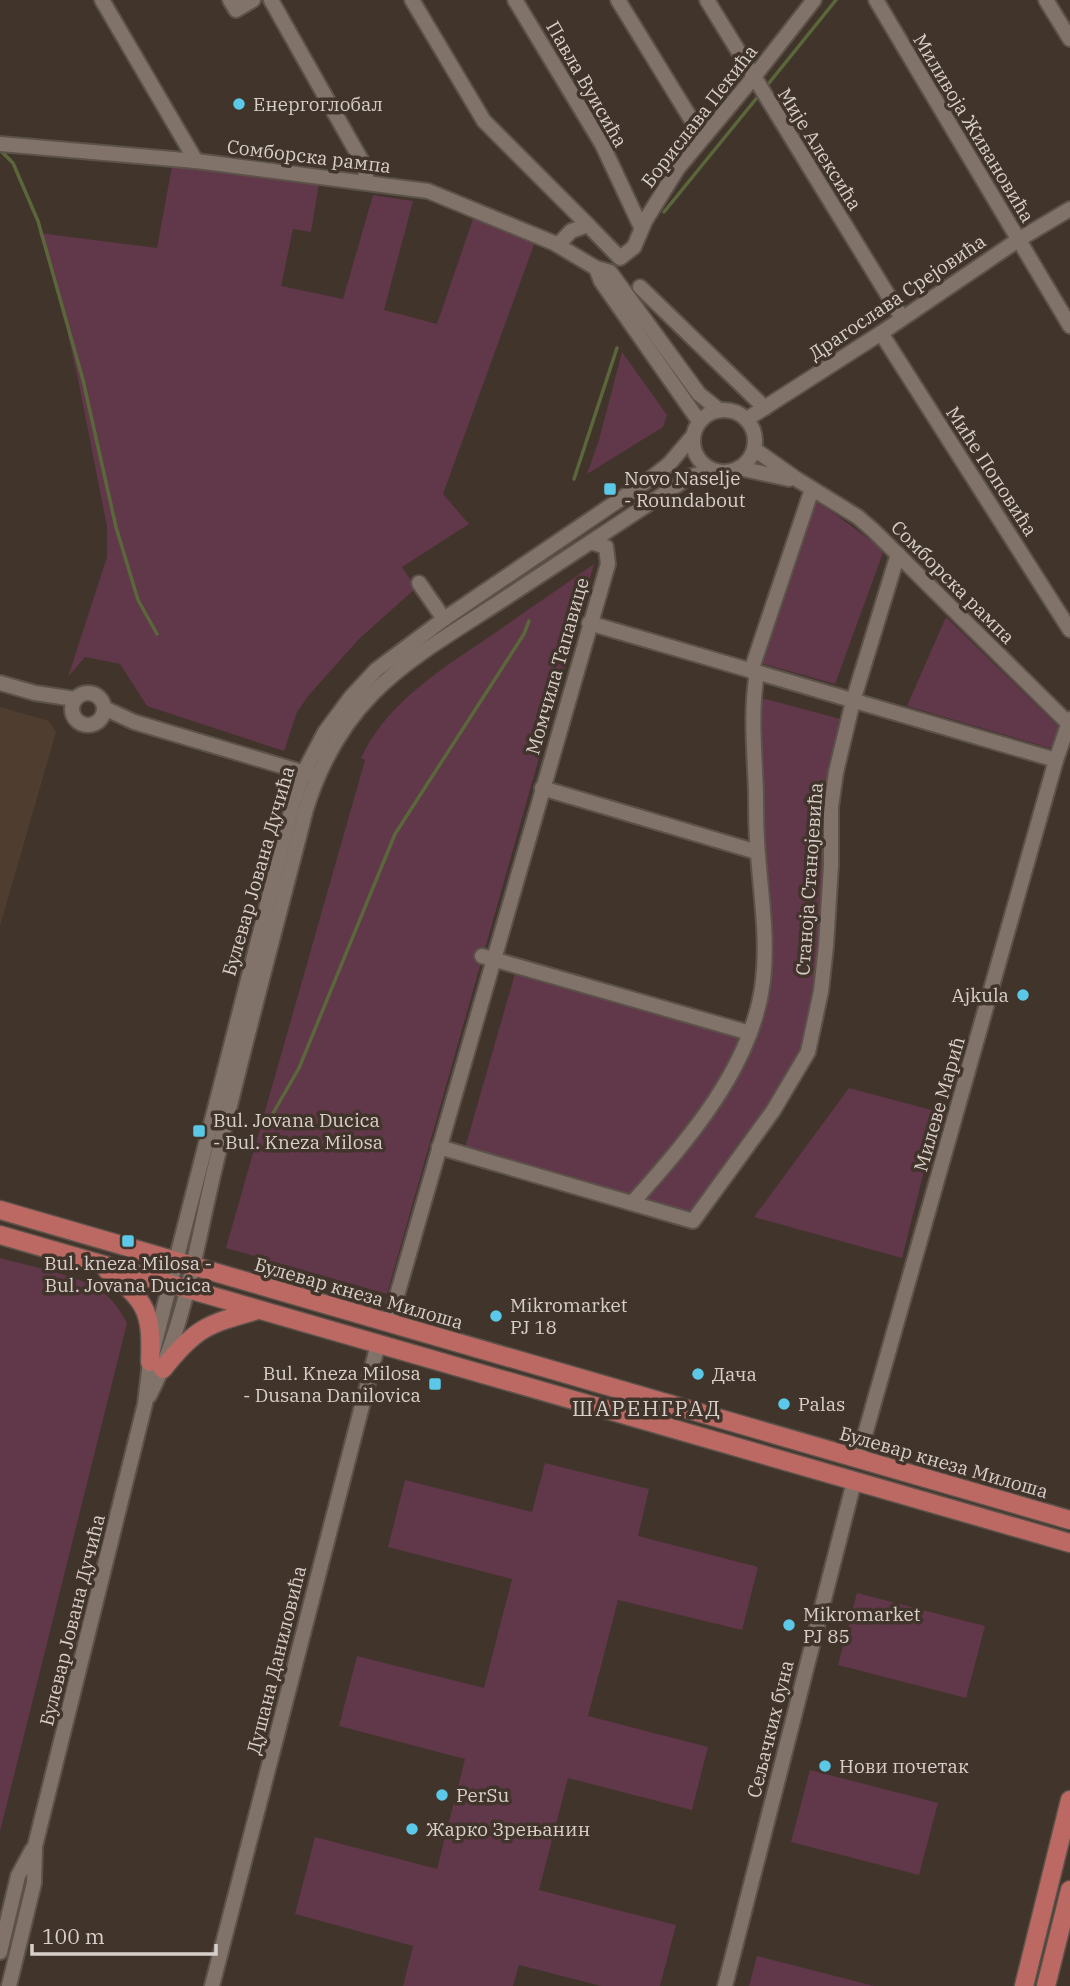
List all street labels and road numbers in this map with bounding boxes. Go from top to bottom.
street label: Павла Вуисића [541,16,633,152]
street label: Миливоја Живановића [908,29,1040,227]
street label: Борислава Пекића [636,40,762,192]
street label: Мије Алексића [773,83,867,215]
street label: Сомборска рампа [226,134,392,178]
street label: Драгослава Срејовића [804,229,990,365]
street label: Миће Поповића [941,402,1043,540]
street label: Сомборска рампа [886,515,1020,649]
street label: Момчила Тапавице [520,575,594,757]
street label: Булевар Јована Дучића [217,763,299,979]
street label: Станоја Станојевића [790,782,828,976]
street label: Милеве Марић [908,1034,970,1174]
street label: Булевар кнеза Милоша [252,1252,466,1334]
street label: Булевар кнеза Милоша [837,1421,1051,1503]
street label: Булевар Јована Дучића [34,1512,110,1728]
street label: Душана Даниловића [241,1563,311,1757]
street label: Сељачких буна [741,1658,799,1800]

